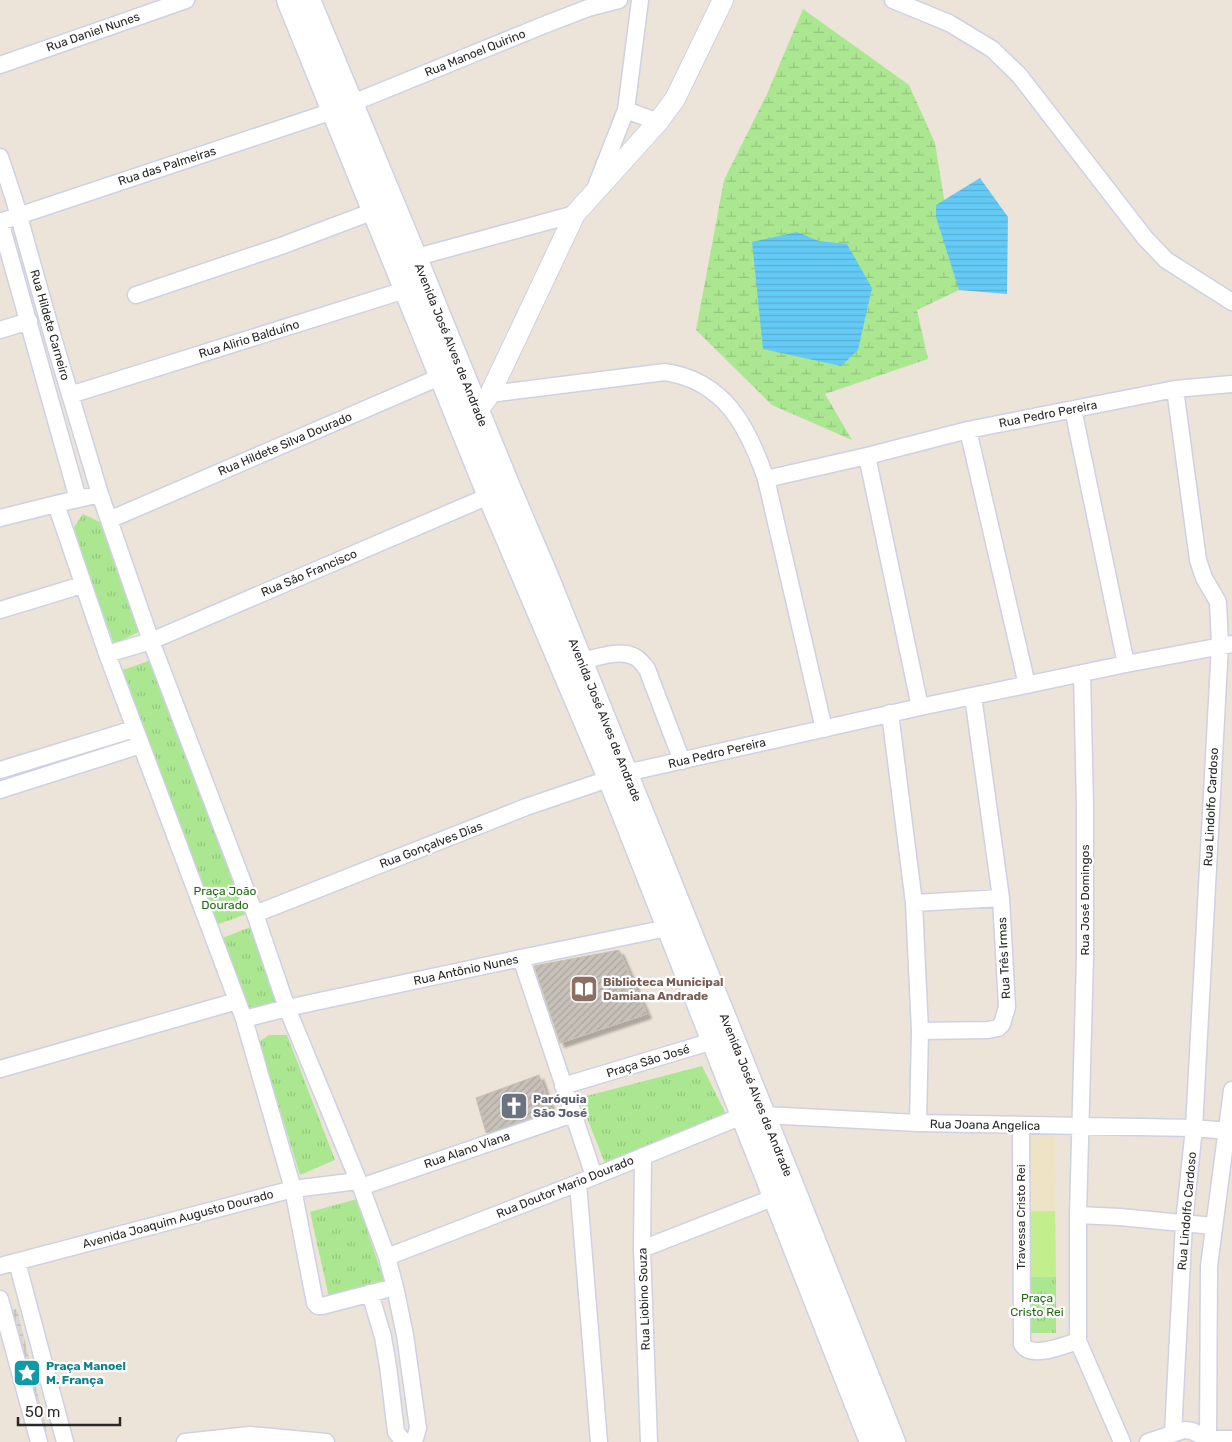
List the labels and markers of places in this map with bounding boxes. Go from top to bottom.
library icon: Biblioteca Municipal Damiana Andrade [569,974,599,1004]
place label: Biblioteca Municipal Damiana Andrade [603,975,723,1003]
church icon: Paróquia São José [499,1091,529,1121]
place label: Paróquia São José [533,1092,587,1120]
place icon: Praça Manoel M. França [12,1358,42,1388]
place label: Praça Manoel M. França [46,1359,126,1387]

